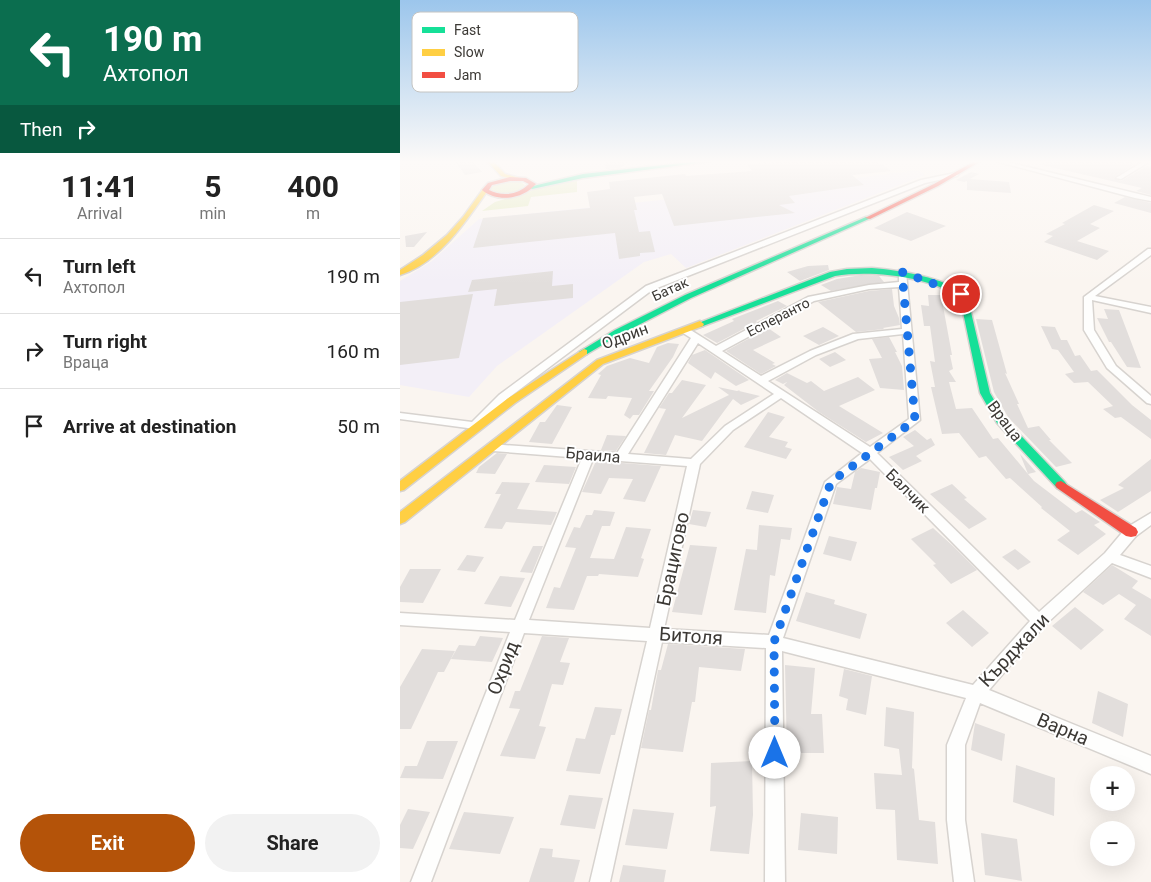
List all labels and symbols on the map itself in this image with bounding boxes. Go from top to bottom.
legend [412,12,578,92]
text: Fast [454,22,481,38]
text: Slow [454,44,485,60]
text: Jam [454,67,482,83]
pin [940,273,982,315]
street label: Батак [649,274,691,304]
street label: Есперанто [744,294,812,340]
street label: Одрин [599,319,651,353]
street label: Враца [984,397,1026,445]
street label: Браила [565,443,621,467]
street label: Балчик [882,465,934,517]
street label: Брацигово [652,510,694,608]
street label: Кърджали [974,608,1054,692]
street label: Битоля [658,622,724,650]
street label: Охрид [482,638,524,698]
street label: Варна [1034,708,1092,750]
position arrow [748,726,800,778]

